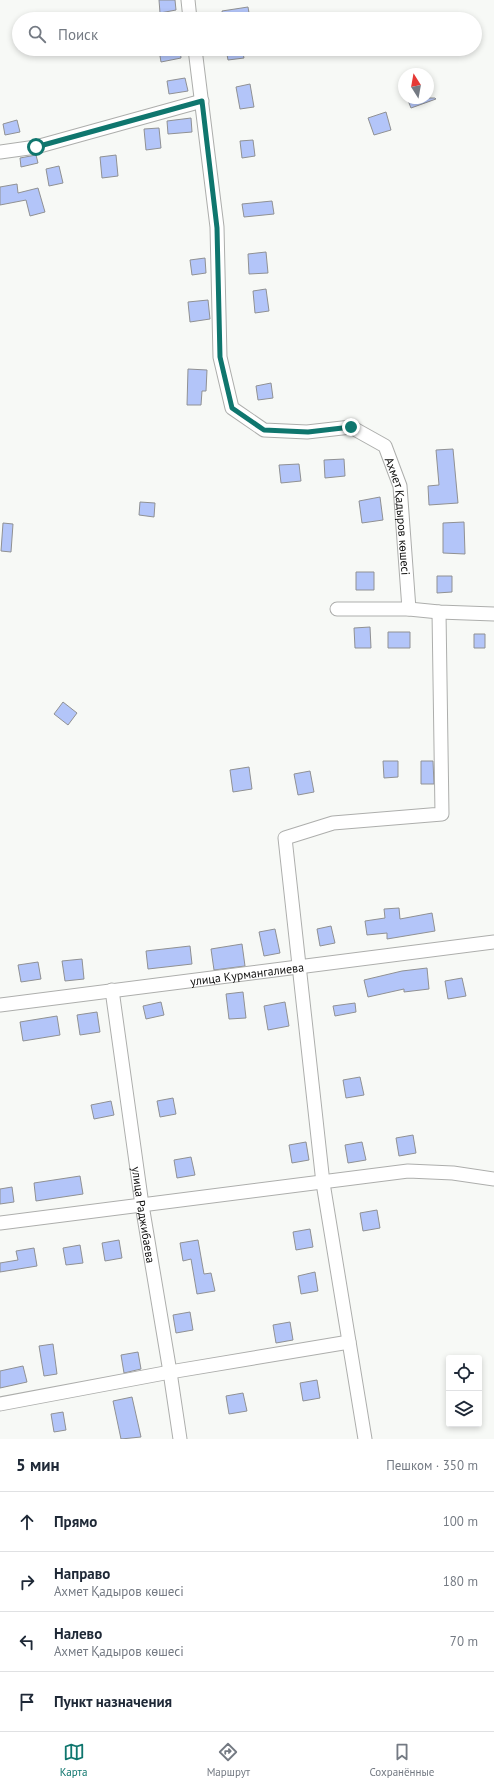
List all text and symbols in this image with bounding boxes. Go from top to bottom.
search box [12,12,482,56]
icon: search [26,23,48,45]
text: Поиск [58,25,98,44]
north arrow [398,68,434,104]
route start [27,138,45,156]
route end [342,418,360,436]
street label: Ахмет Қадыров көшесі [382,455,414,576]
street label: улица Курмангалиева [189,959,305,988]
street label: улица Раджибаева [129,1166,159,1264]
map controls [446,1355,482,1427]
button: locate [446,1355,482,1391]
button: layers [446,1391,482,1427]
text: 5 мин [16,1454,60,1476]
text: Пешком · 350 m [386,1457,478,1474]
icon: ahead [16,1511,38,1533]
text: Прямо [54,1512,97,1531]
text: 100 m [443,1513,478,1530]
text: Направо [54,1564,110,1583]
icon: right [16,1571,38,1593]
text: 180 m [443,1573,478,1590]
text: Ахмет Қадыров көшесі [54,1583,184,1600]
text: Налево [54,1624,102,1643]
icon: left [16,1631,38,1653]
text: 70 m [450,1633,478,1650]
text: Ахмет Қадыров көшесі [54,1643,184,1660]
icon: arrive [16,1691,38,1713]
text: Пункт назначения [54,1692,172,1711]
tab: Карта [60,1741,87,1779]
tab: Маршрут [207,1741,250,1779]
tab: Сохранённые [369,1741,434,1779]

